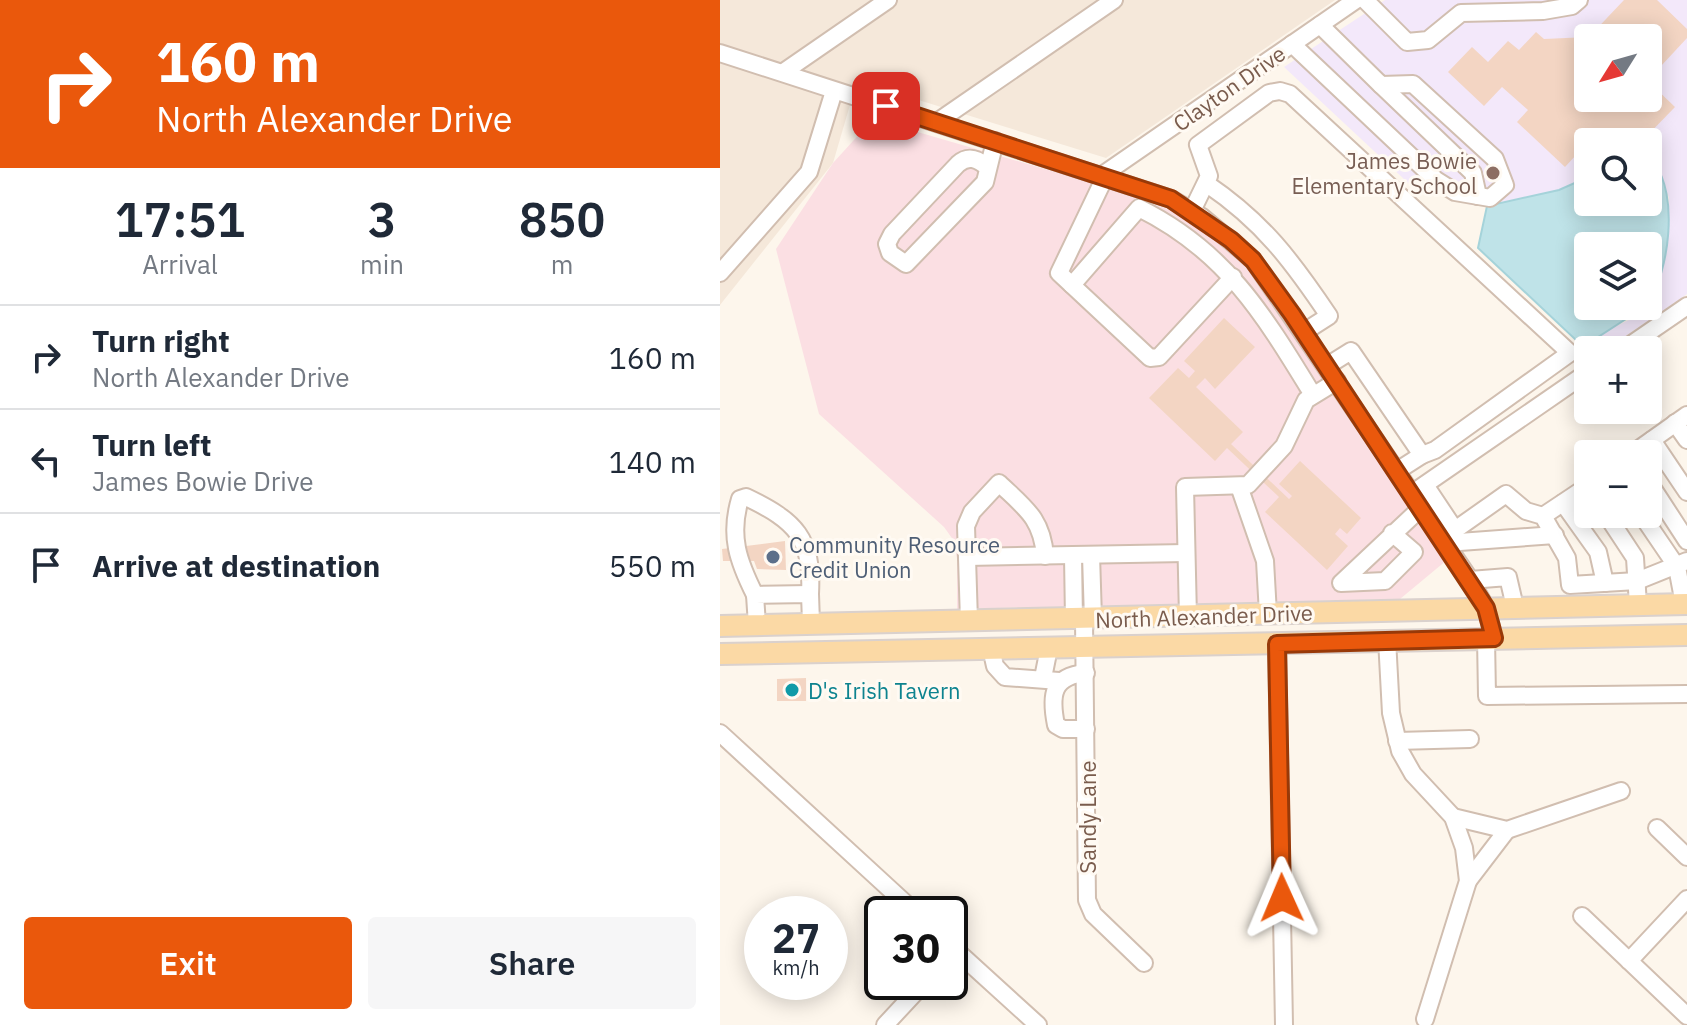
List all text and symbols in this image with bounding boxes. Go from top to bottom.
north arrow [1574,24,1662,112]
map controls [1574,24,1662,528]
text: 160 m [156,25,320,97]
icon: right [24,32,128,136]
street label: Clayton Drive [1167,39,1291,137]
pin [852,72,920,140]
icon: arrive [864,84,908,128]
text: North Alexander Drive [156,95,513,142]
button: search [1574,128,1662,216]
place label: James Bowie Elementary School [1291,146,1477,200]
marker: James Bowie Elementary School [1484,164,1502,182]
text: 17:51 [115,188,245,250]
text: 3 [368,188,396,250]
text: 850 [519,188,605,250]
button: layers [1574,232,1662,320]
text: Arrival [142,247,218,281]
text: min [360,247,404,281]
text: m [551,247,573,281]
text: Turn right [92,321,230,360]
icon: right [24,335,68,379]
button: + [1574,336,1662,424]
text: 160 m [609,338,696,377]
text: North Alexander Drive [92,360,350,394]
text: Turn left [92,425,211,464]
icon: left [24,439,68,483]
button: − [1574,440,1662,528]
text: 140 m [609,442,696,481]
text: James Bowie Drive [92,464,314,498]
place label: Community Resource Credit Union [789,530,1000,584]
icon: arrive [24,543,68,587]
text: Arrive at destination [92,546,380,585]
text: 550 m [609,546,696,585]
marker: Community Resource Credit Union [764,548,782,566]
street label: North Alexander Drive [1095,598,1313,634]
place label: D's Irish Tavern [808,676,960,705]
marker: D's Irish Tavern [783,681,801,699]
street label: Sandy Lane [1073,760,1102,874]
position arrow [1240,856,1324,940]
speed limit sign: 30 [864,896,968,1000]
text: 27 [772,912,820,964]
button: Exit [24,917,352,1009]
button: Share [368,917,696,1009]
text: km/h [772,954,820,981]

